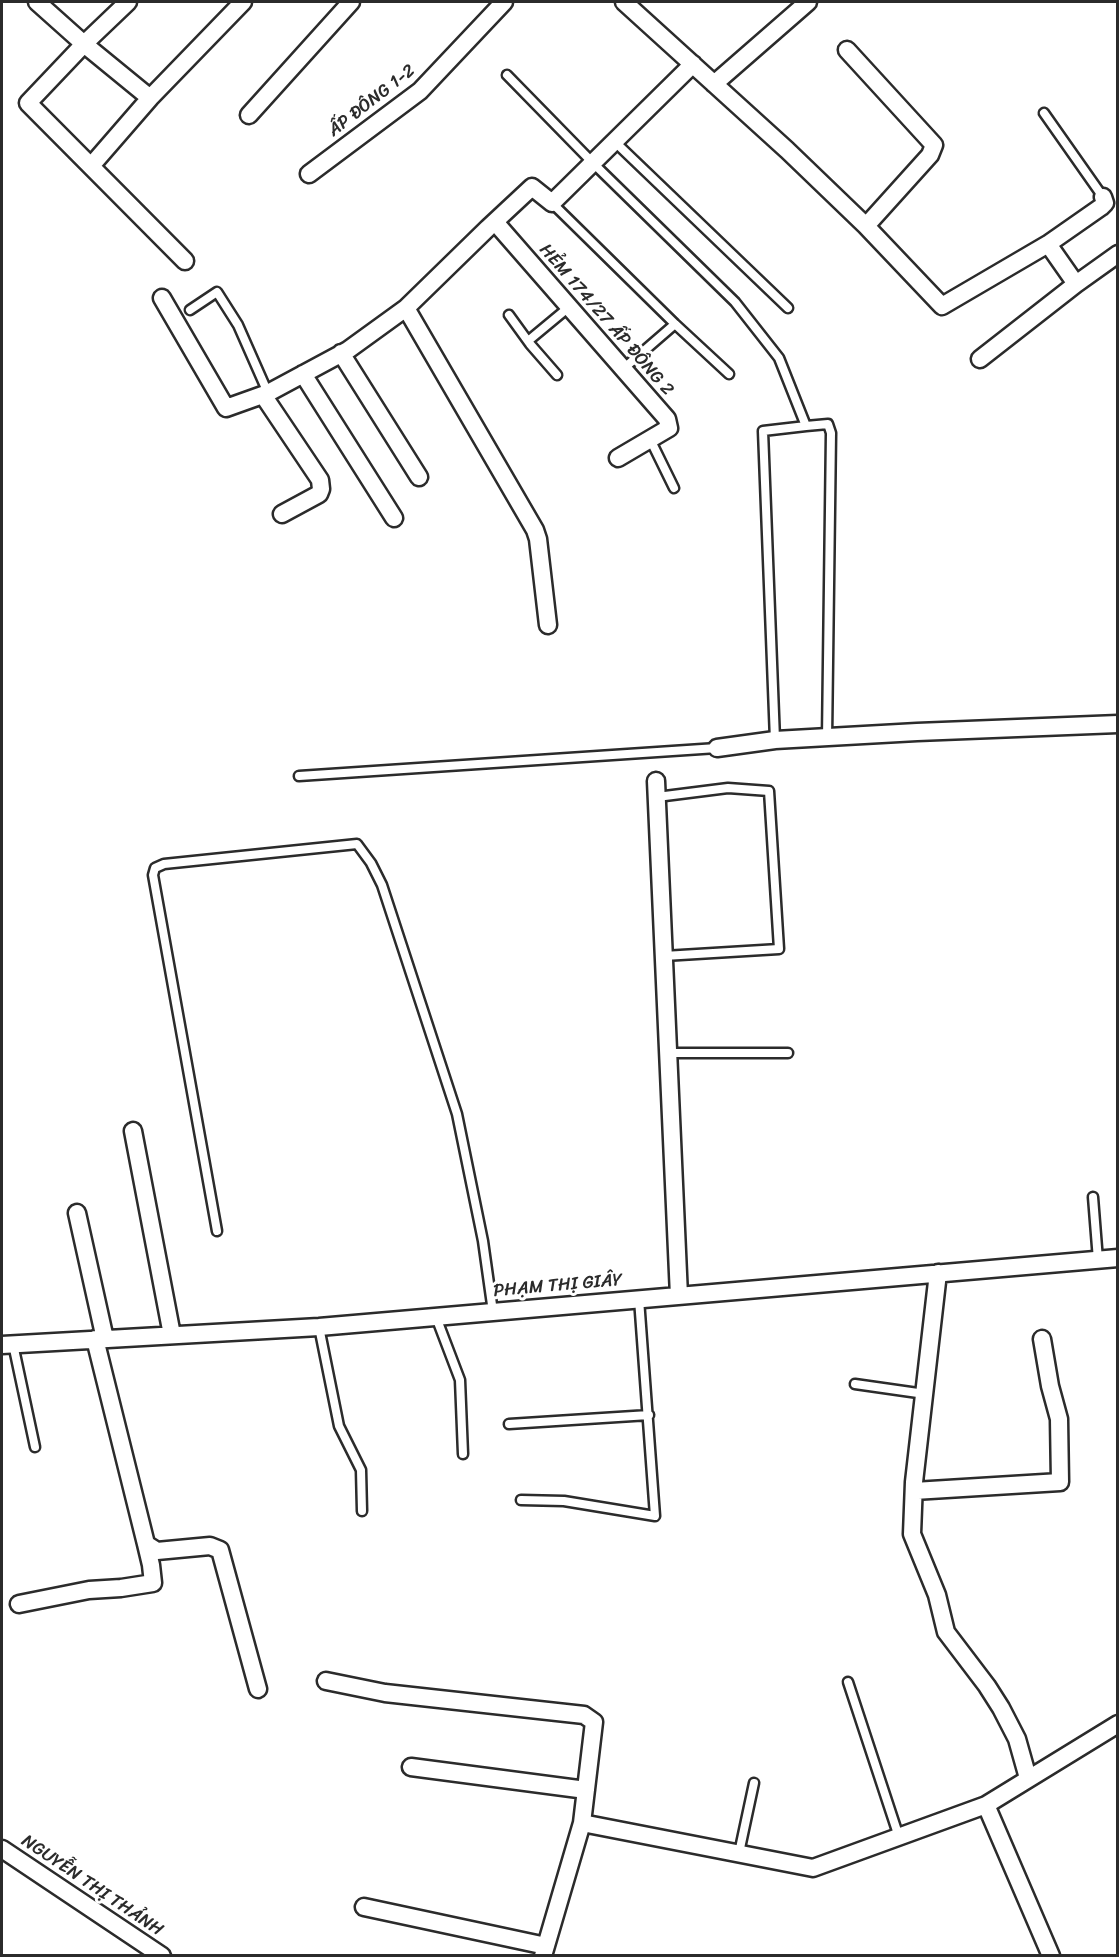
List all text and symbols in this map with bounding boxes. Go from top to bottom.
street label: ẤP ĐÔNG 1-2 [324,60,420,142]
street label: HẺM 174/27 ẤP ĐÔNG 2 [534,240,678,400]
street label: PHẠM THỊ GIÂY [493,1270,623,1302]
street label: NGUYỄN THỊ THẢNH [17,1831,167,1941]

